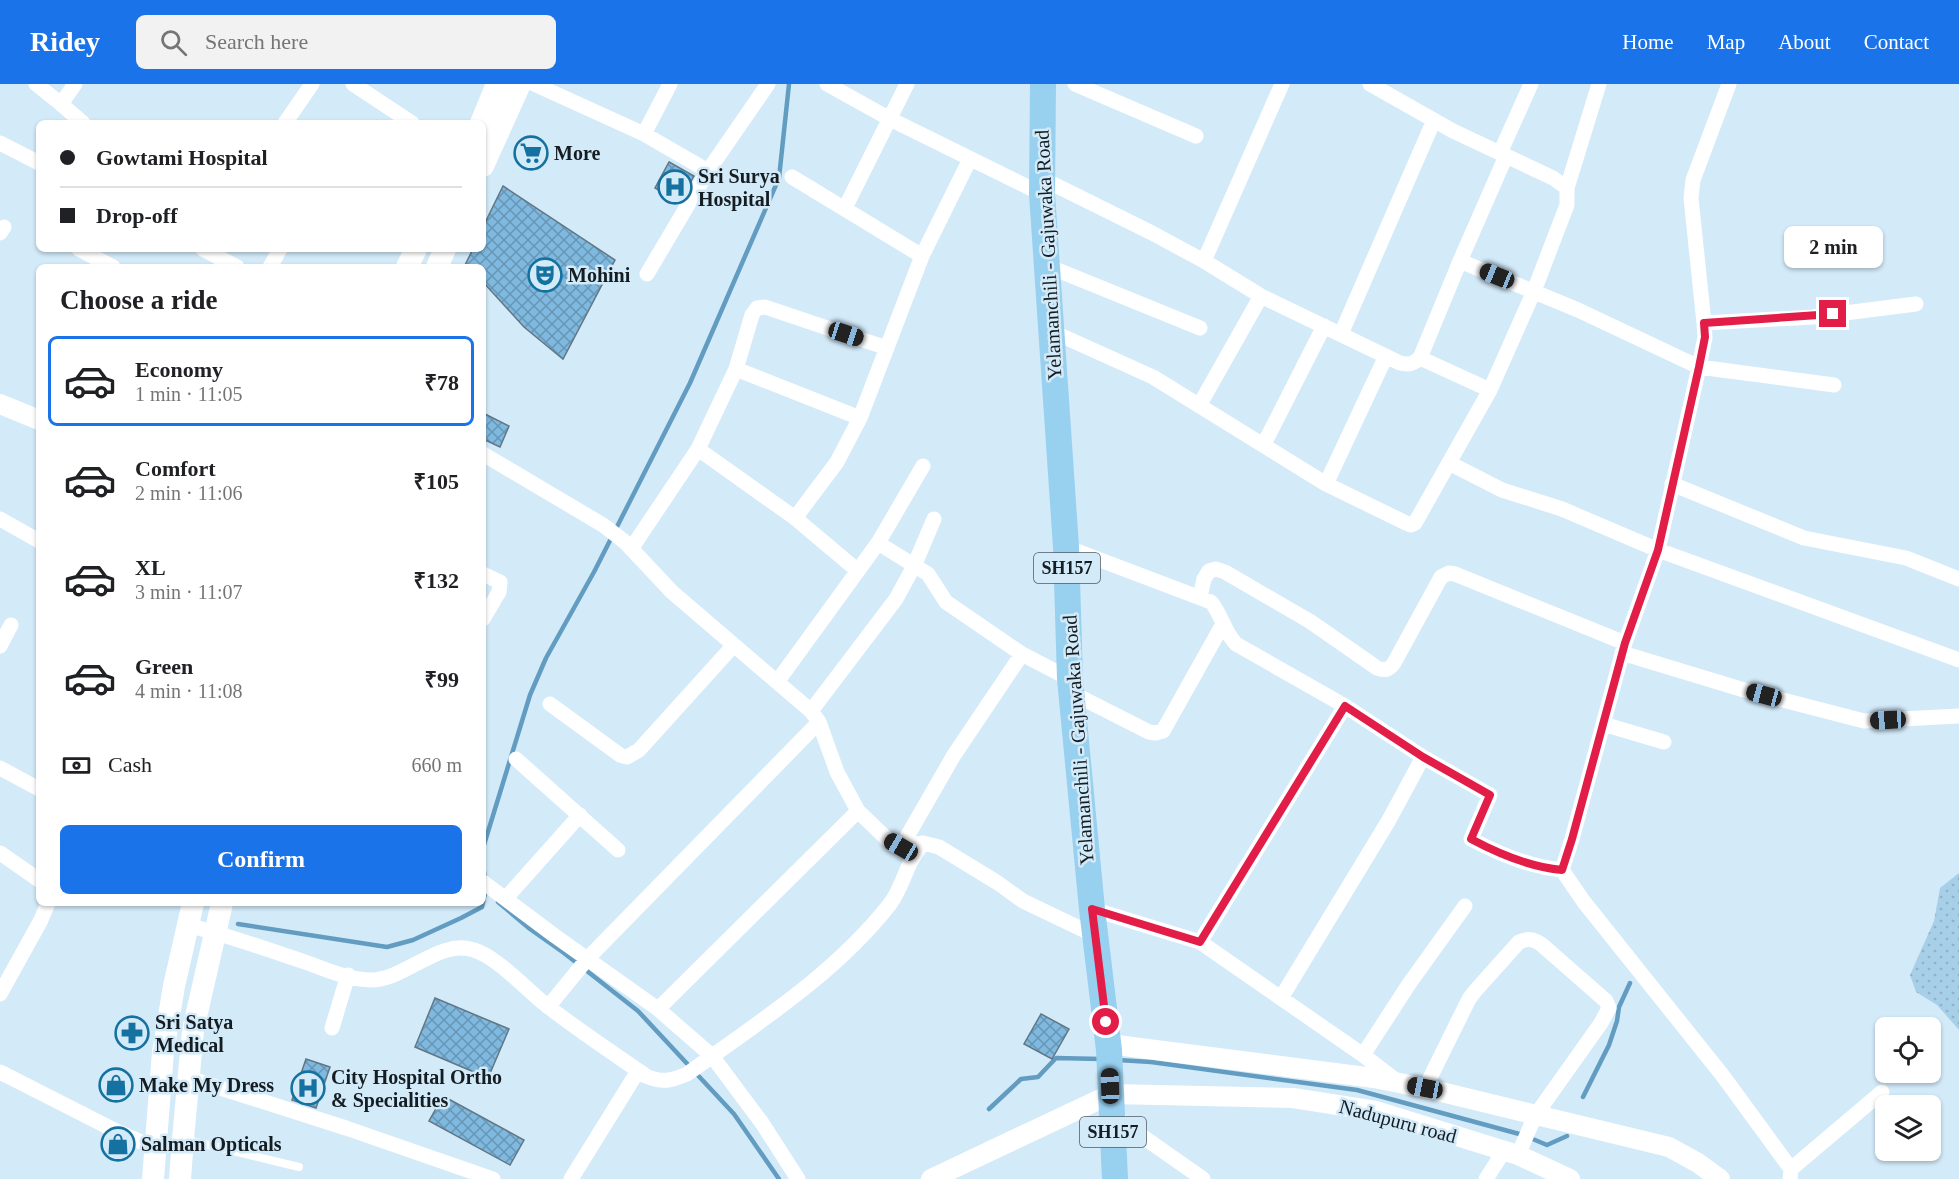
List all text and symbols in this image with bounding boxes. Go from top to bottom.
search box [136,15,556,69]
text: Ridey [30,26,100,57]
icon: search [157,26,190,59]
text: Search here [205,29,308,54]
text: Home [1622,30,1674,54]
text: Map [1707,30,1745,54]
text: About [1778,30,1831,54]
text: Contact [1864,30,1929,54]
street label: Yelamanchili - Gajuwaka Road [1030,129,1067,381]
supermarket icon: More [513,135,549,171]
place label: More [554,142,600,164]
text: Gowtami Hospital [96,145,268,170]
place label: Sri Surya Hospital [698,165,780,211]
hospital icon: Sri Surya Hospital [657,169,693,205]
text: Drop-off [96,203,177,228]
callout: 2 min [1784,227,1882,269]
text: 2 min [1809,236,1858,258]
theatre icon: Mohini [527,257,563,293]
car [1477,261,1517,291]
place label: Mohini [568,264,631,286]
text: Choose a ride [60,285,218,315]
route end [1819,300,1846,327]
car [826,320,866,348]
icon: car [63,354,117,408]
text: Economy [135,357,223,382]
text: ₹78 [424,370,459,395]
text: 1 min · 11:05 [135,383,243,405]
icon: car [63,453,117,507]
text: Comfort [135,456,216,481]
text: ₹105 [413,469,459,494]
text: 2 min · 11:06 [135,482,243,504]
icon: car [63,552,117,606]
road number: SH157 [1034,553,1100,583]
text: XL [135,555,166,580]
text: ₹132 [413,568,459,593]
text: 3 min · 11:07 [135,581,243,603]
street label: Yelamanchili - Gajuwaka Road [1058,614,1099,866]
icon: car [63,651,117,705]
text: Green [135,654,193,679]
text: ₹99 [424,667,459,692]
text: 4 min · 11:08 [135,680,243,702]
car [1744,682,1784,708]
car [1870,710,1906,730]
icon: cash [60,749,93,782]
text: Cash [108,752,152,777]
text: 660 m [411,754,462,776]
button: Confirm [60,825,462,894]
car [881,830,921,864]
route start [1092,1008,1119,1035]
place label: Sri Satya Medical [155,1011,233,1056]
pharmacy icon: Sri Satya Medical [114,1015,150,1051]
map controls [1875,1017,1941,1161]
button: locate [1875,1017,1941,1083]
place label: City Hospital Ortho & Specialities [331,1066,502,1112]
shop icon: Make My Dress [98,1067,134,1103]
car [1100,1068,1120,1104]
hospital icon: City Hospital Ortho & Specialities [290,1070,326,1106]
place label: Make My Dress [139,1074,274,1097]
car [1406,1076,1444,1100]
street label: Nadupuru road [1337,1095,1459,1148]
button: layers [1875,1095,1941,1161]
road number: SH157 [1080,1117,1146,1147]
shop icon: Salman Opticals [100,1126,136,1162]
place label: Salman Opticals [141,1133,282,1156]

